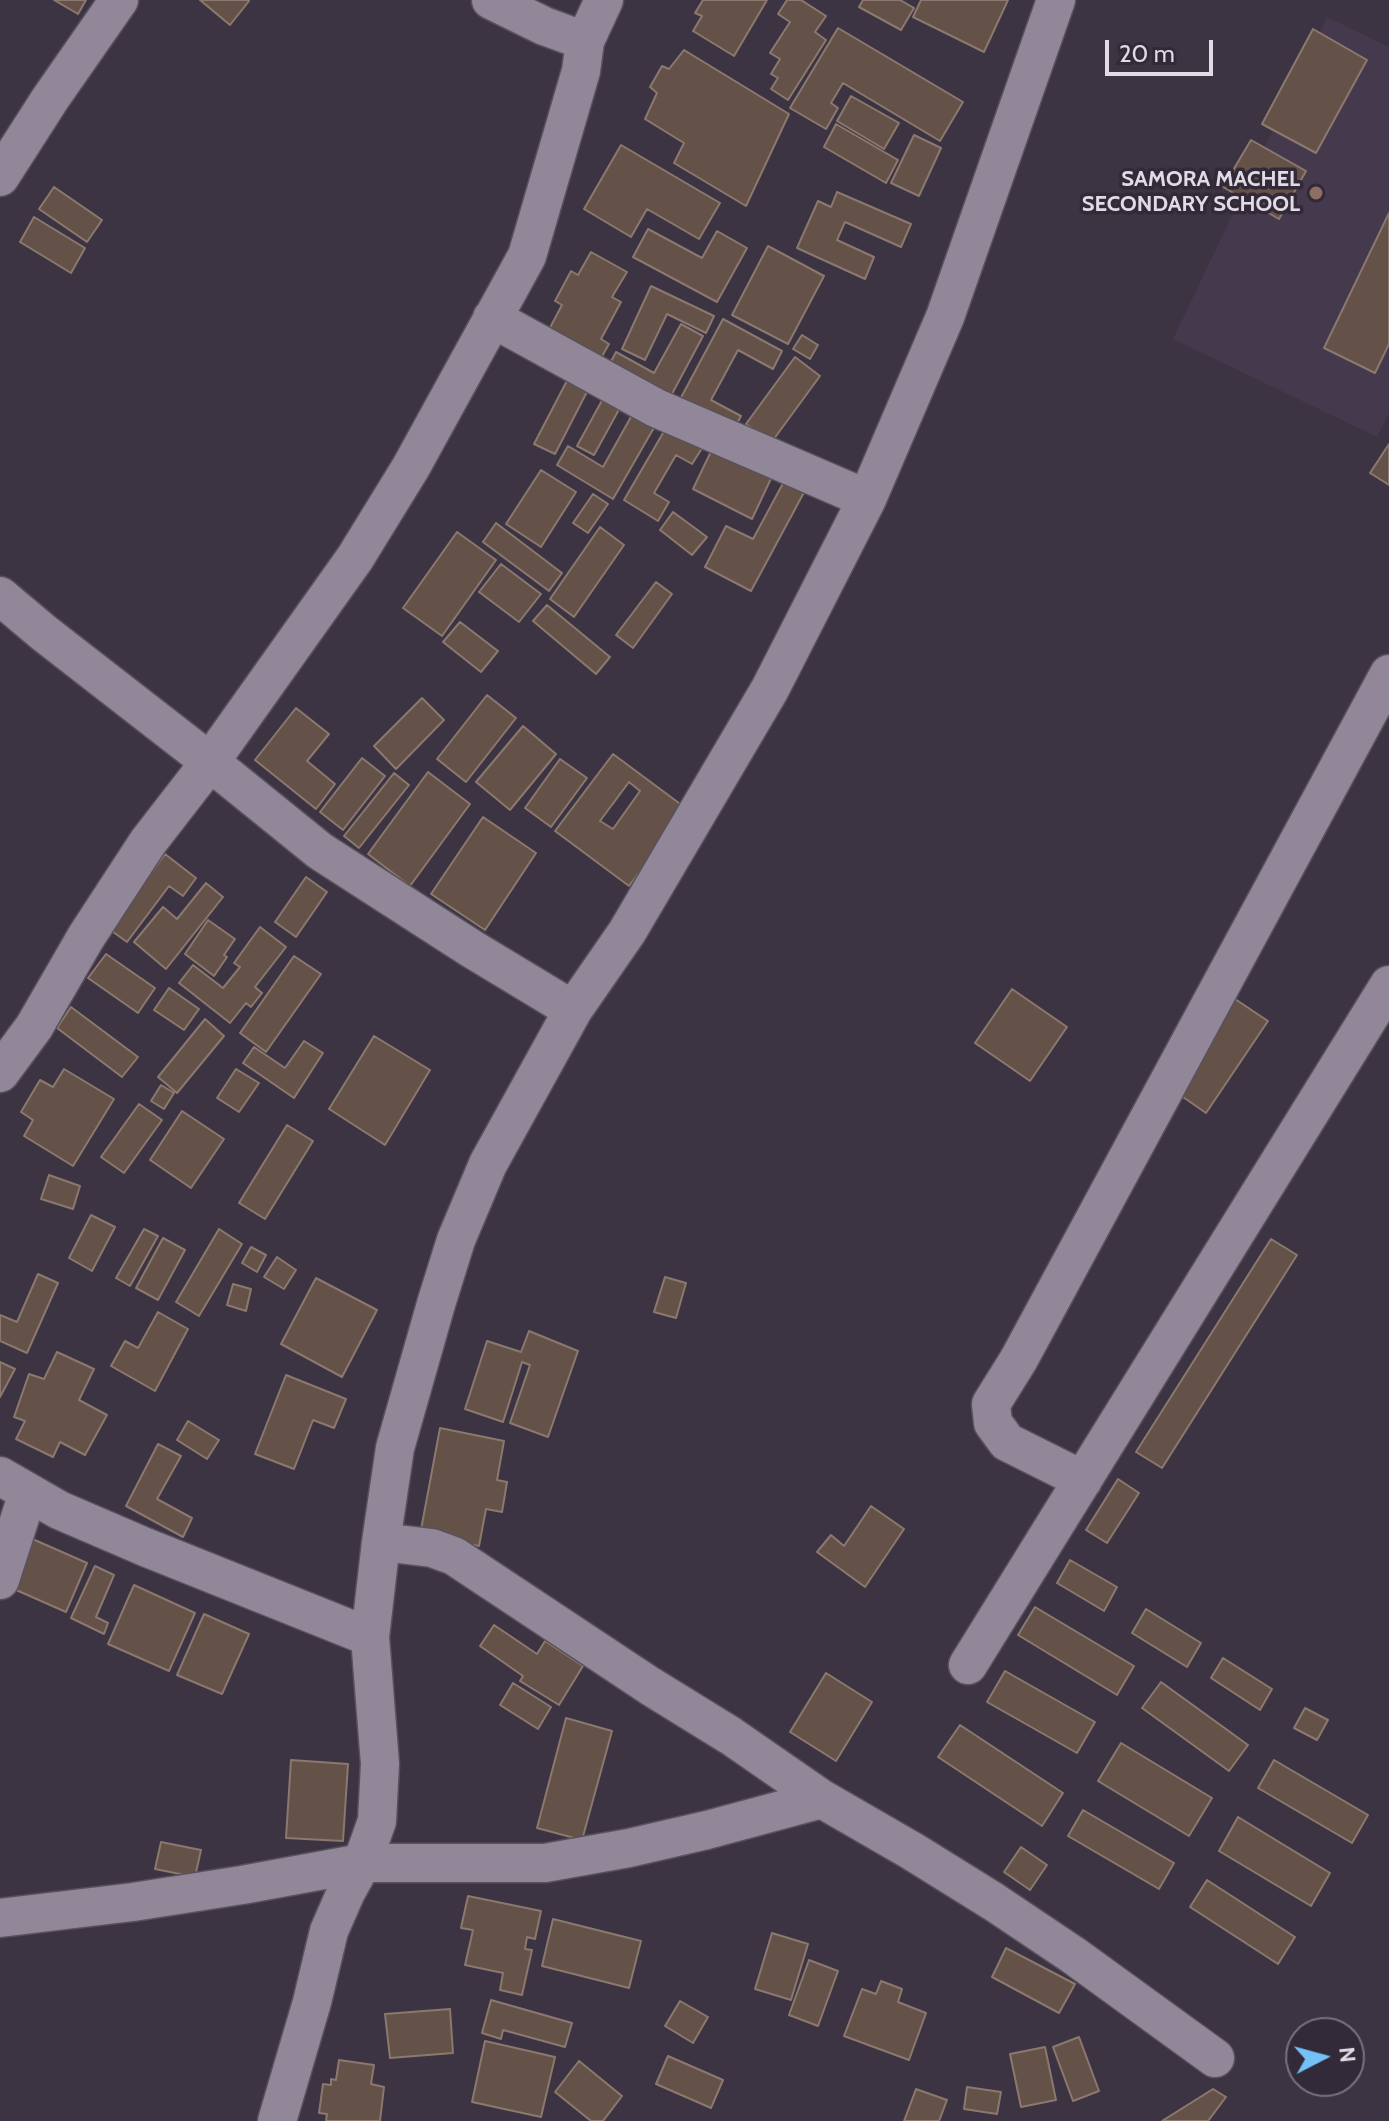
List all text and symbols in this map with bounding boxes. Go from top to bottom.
scale bar [1109,24,1217,74]
text: 20 m [1119,39,1175,68]
place label: SAMORA MACHEL SECONDARY SCHOOL [1082,167,1300,218]
marker: SAMORA MACHEL SECONDARY SCHOOL [1307,184,1325,202]
north arrow [1285,2017,1365,2097]
text: N [1333,2045,1362,2064]

